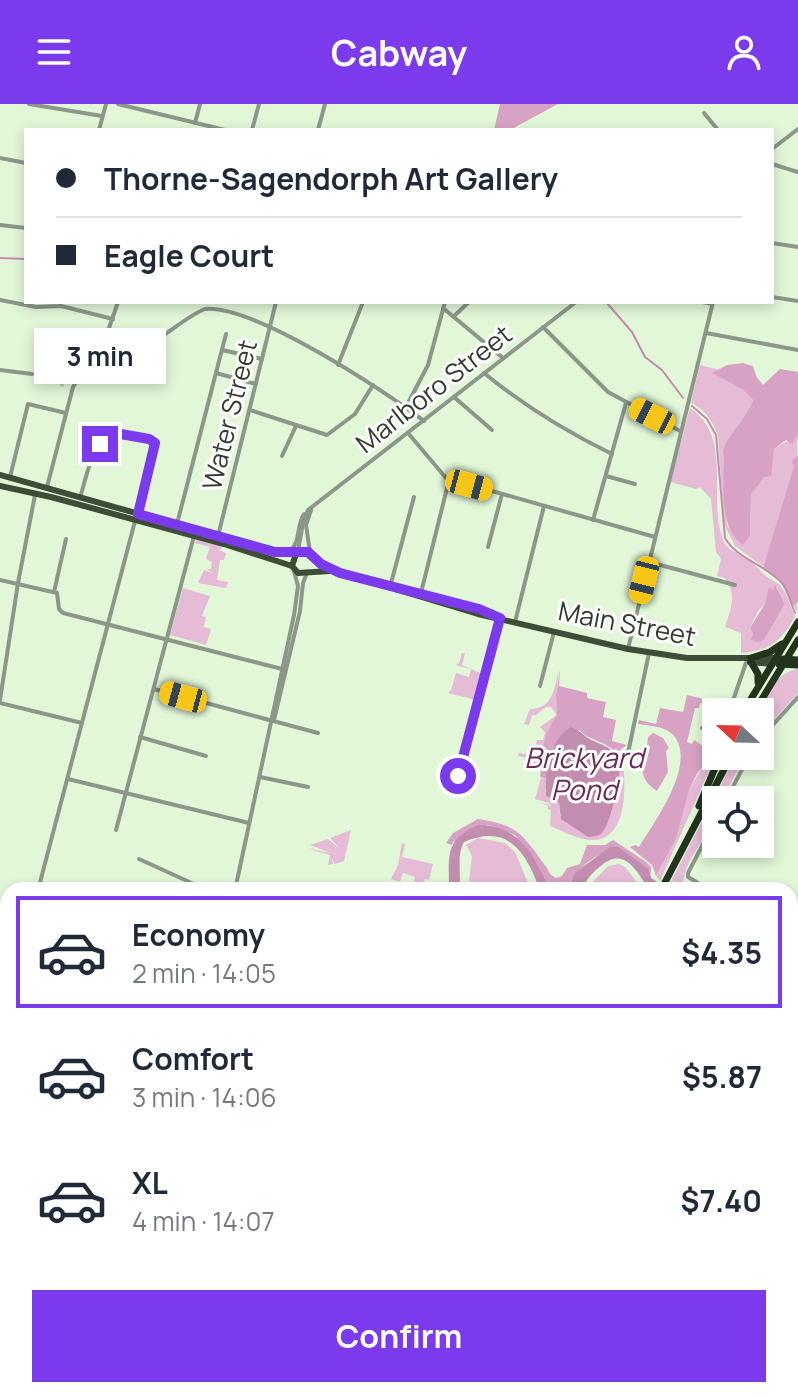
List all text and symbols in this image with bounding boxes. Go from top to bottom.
text: Cabway [331,28,467,77]
icon: menu [32,30,76,74]
icon: person [722,30,766,74]
text: Thorne-Sagendorph Art Gallery [104,158,558,199]
text: Eagle Court [104,235,274,276]
street label: Marlboro Street [348,316,519,460]
callout: 3 min [34,328,166,384]
street label: Water Street [193,336,265,494]
text: 3 min [66,338,134,374]
car [625,394,679,438]
route end [82,426,118,462]
car [443,467,495,503]
car [627,554,661,606]
street label: Main Street [555,592,699,654]
car [157,679,209,715]
north arrow [702,698,774,770]
map controls [702,698,774,858]
water label: Brickyard Pond [524,738,647,808]
route start [440,758,476,794]
button: locate [702,786,774,858]
text: Economy [132,914,265,955]
icon: car [36,916,108,988]
text: $4.35 [681,932,762,973]
text: 2 min · 14:05 [132,955,276,991]
text: Comfort [132,1038,254,1079]
icon: car [36,1040,108,1112]
text: $5.87 [682,1056,762,1097]
text: 3 min · 14:06 [132,1079,277,1115]
text: XL [132,1162,168,1203]
icon: car [36,1164,108,1236]
text: $7.40 [681,1180,762,1221]
text: 4 min · 14:07 [132,1203,275,1239]
button: Confirm [32,1290,766,1382]

